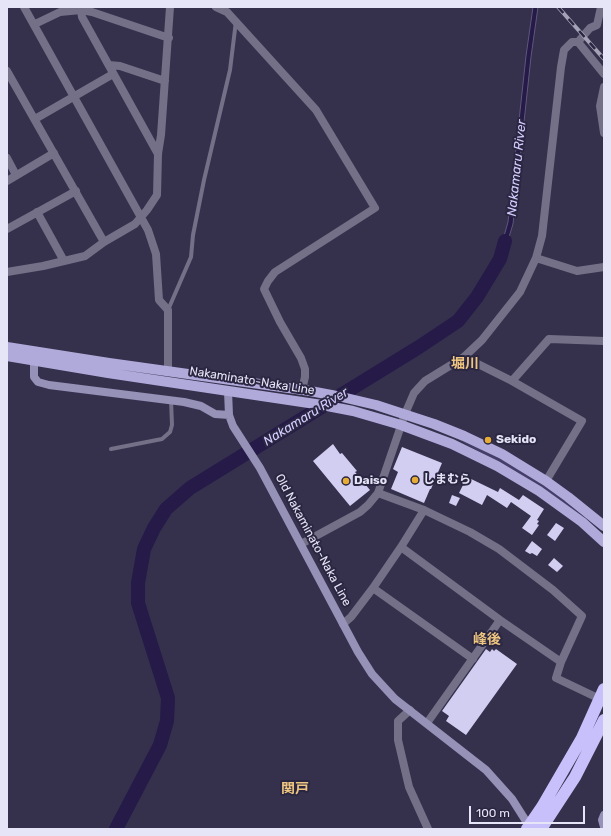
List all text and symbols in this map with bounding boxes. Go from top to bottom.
water label: Nakamaru River [504,119,530,217]
district label: 堀川 [451,356,479,372]
street label: Nakaminato-Naka Line [188,364,316,398]
water label: Nakamaru River [261,385,351,449]
place label: Sekido [496,433,536,447]
marker: Sekido [483,435,493,445]
street label: Old Nakaminato-Naka Line [272,471,354,609]
place label: しまむら [423,473,471,487]
place label: Daiso [354,474,387,488]
marker: しまむら [410,475,420,485]
marker: Daiso [341,476,351,486]
district label: 峰後 [473,632,501,648]
district label: 関戸 [281,781,309,797]
scale bar [471,798,587,824]
text: 100 m [476,806,510,820]

